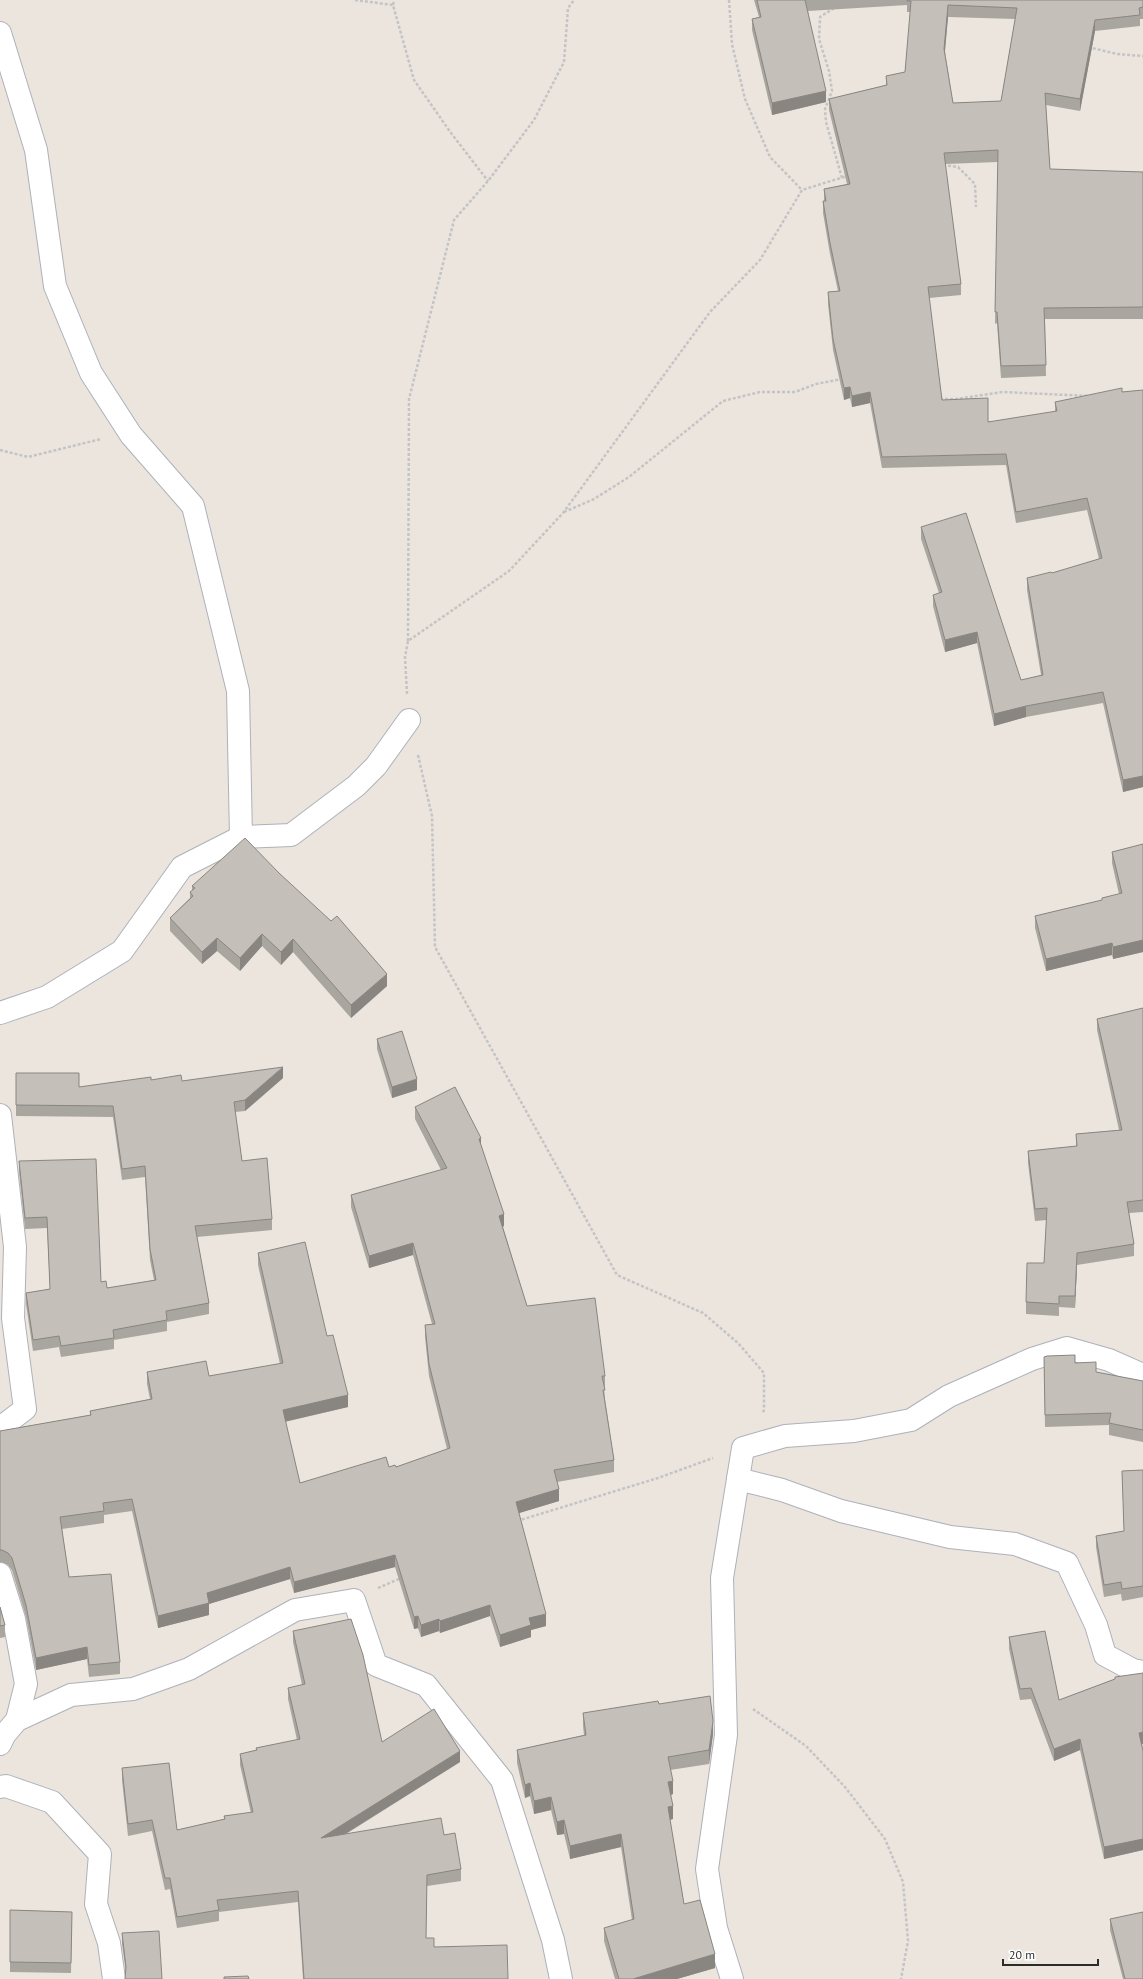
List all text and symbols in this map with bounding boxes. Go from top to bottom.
scale bar [1003,1941,1098,1967]
text: 20 m [1009,1947,1035,1962]

